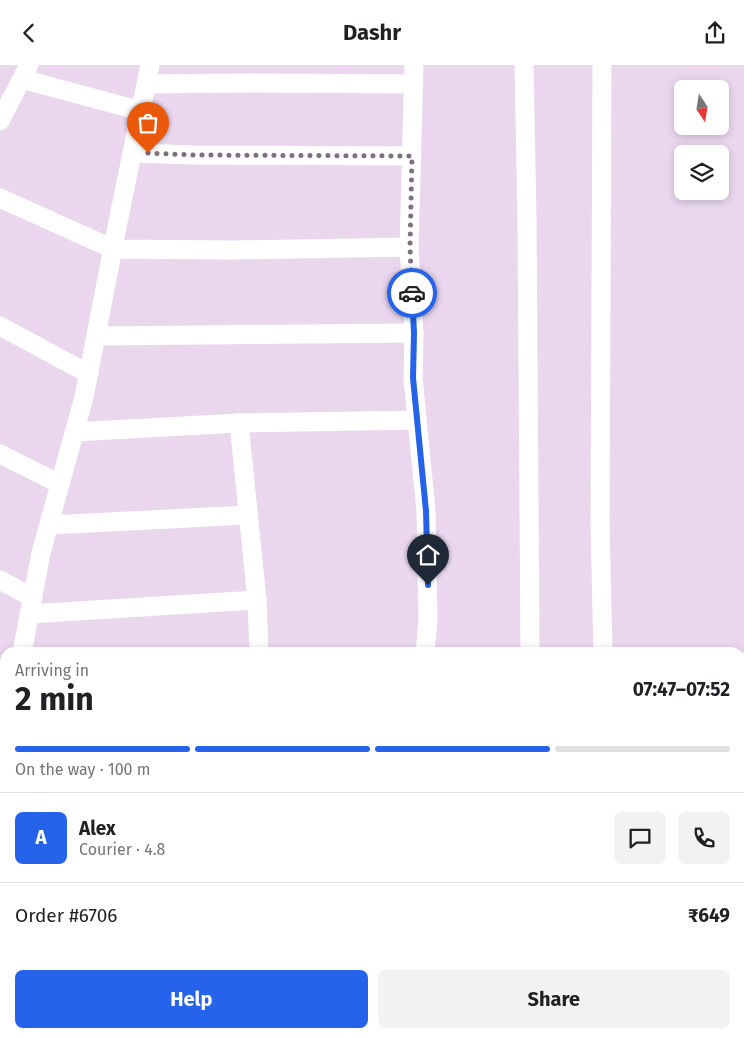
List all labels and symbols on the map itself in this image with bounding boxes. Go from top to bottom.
north arrow [674,80,729,135]
pin [127,102,169,153]
courier [387,268,437,318]
pin [407,534,449,585]

